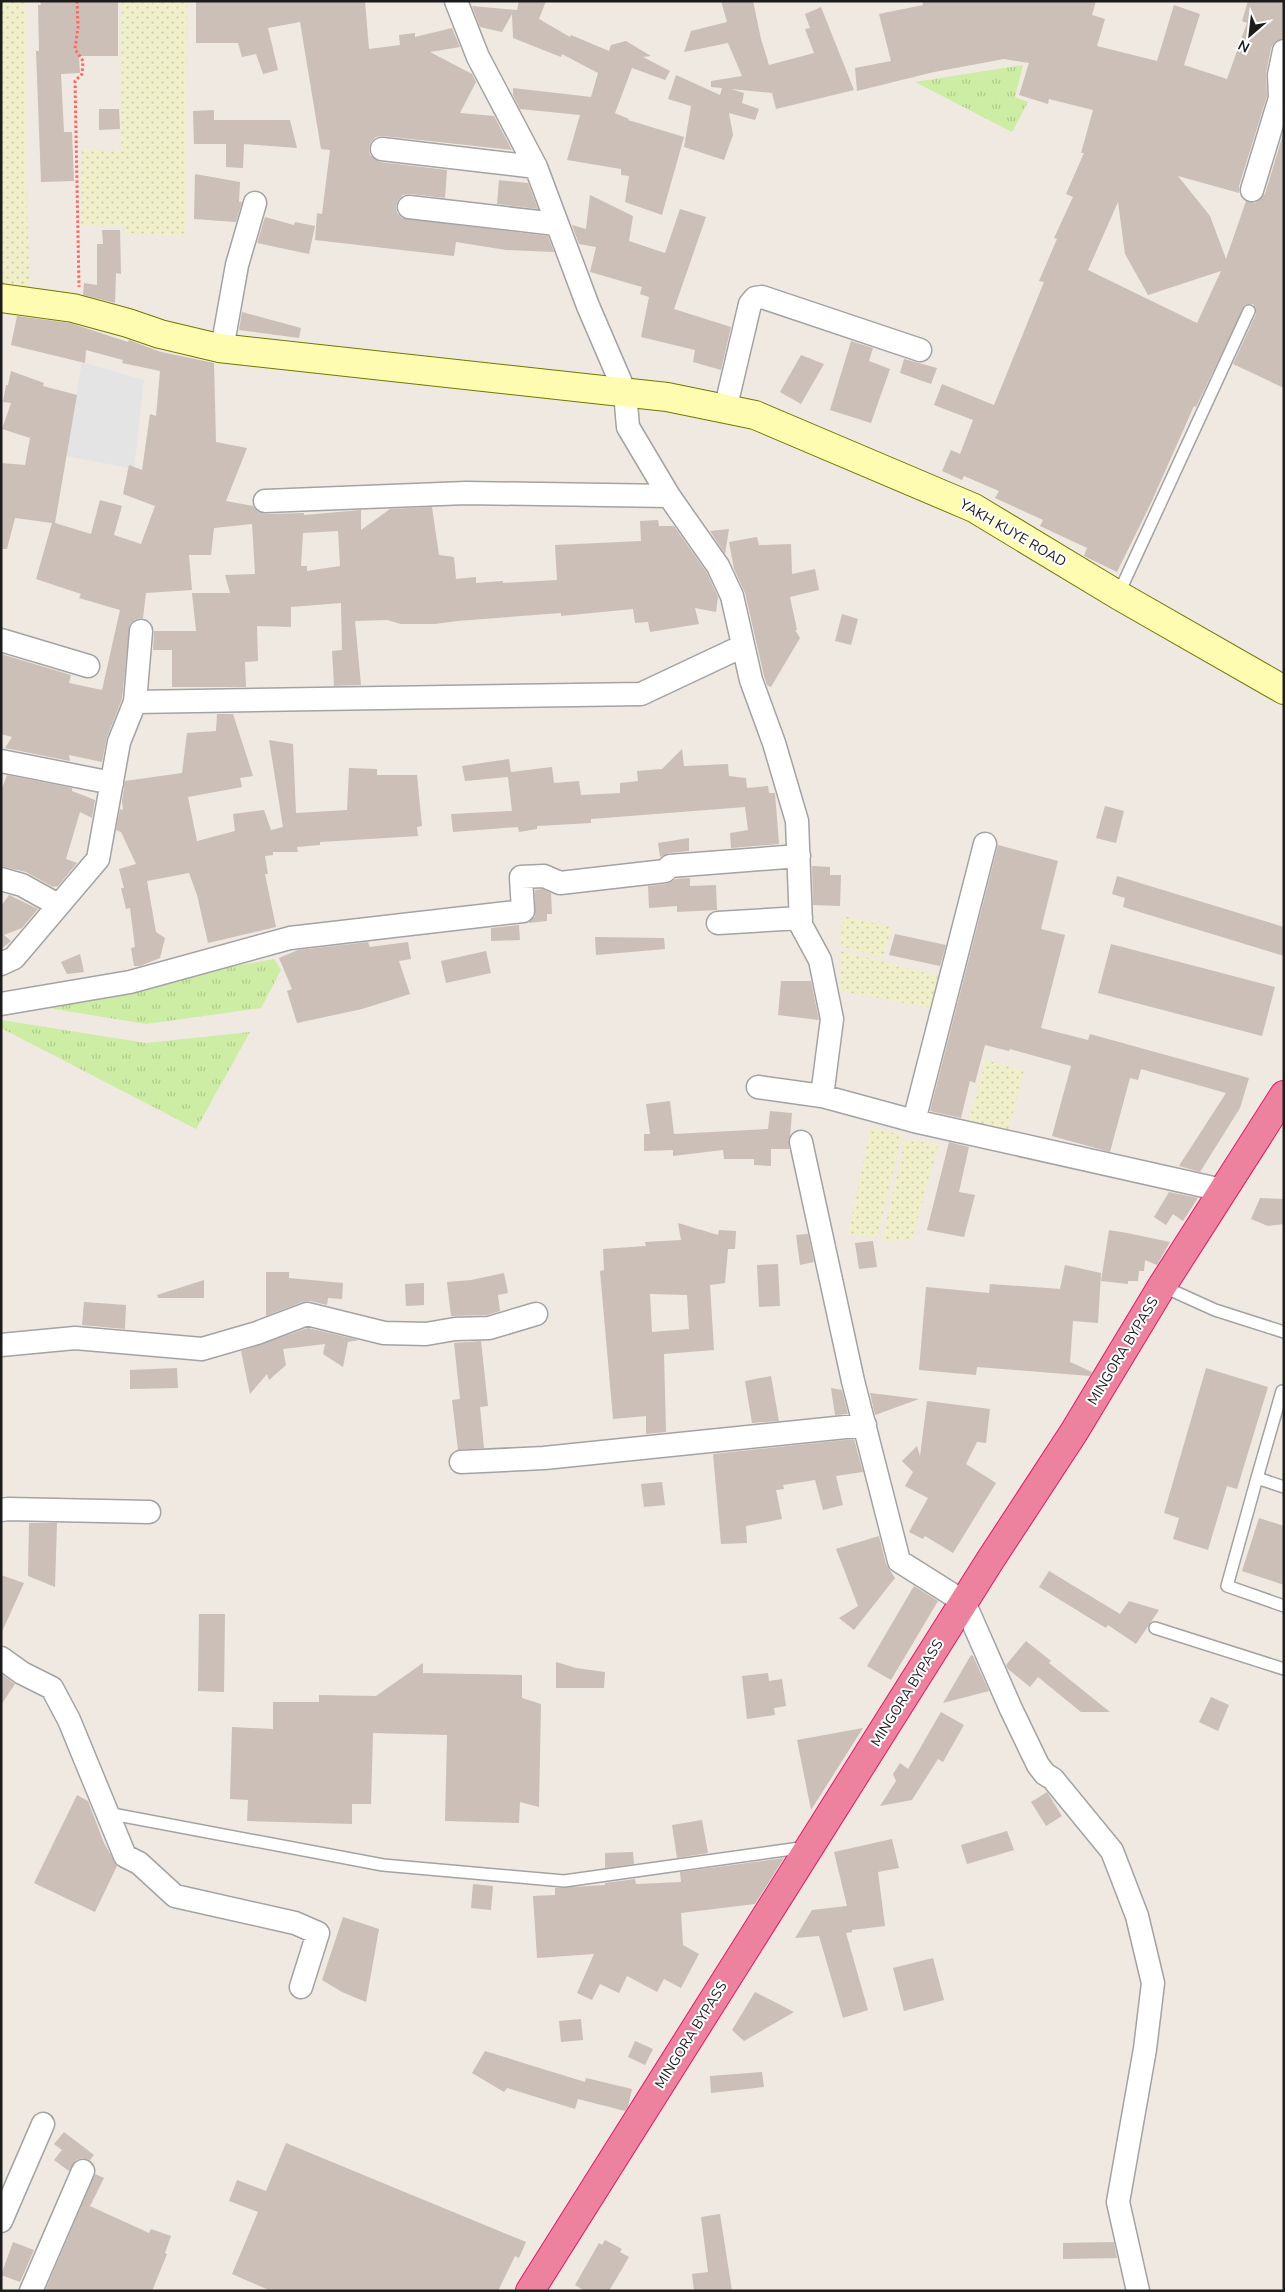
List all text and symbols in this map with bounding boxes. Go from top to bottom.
north arrow [1225,10,1275,60]
text: N [1235,35,1253,57]
street label: YAKH KUYE ROAD [955,494,1070,571]
street label: MINGORA BYPASS [1083,1293,1163,1409]
street label: MINGORA BYPASS [866,1636,948,1750]
street label: MINGORA BYPASS [650,1978,732,2092]

